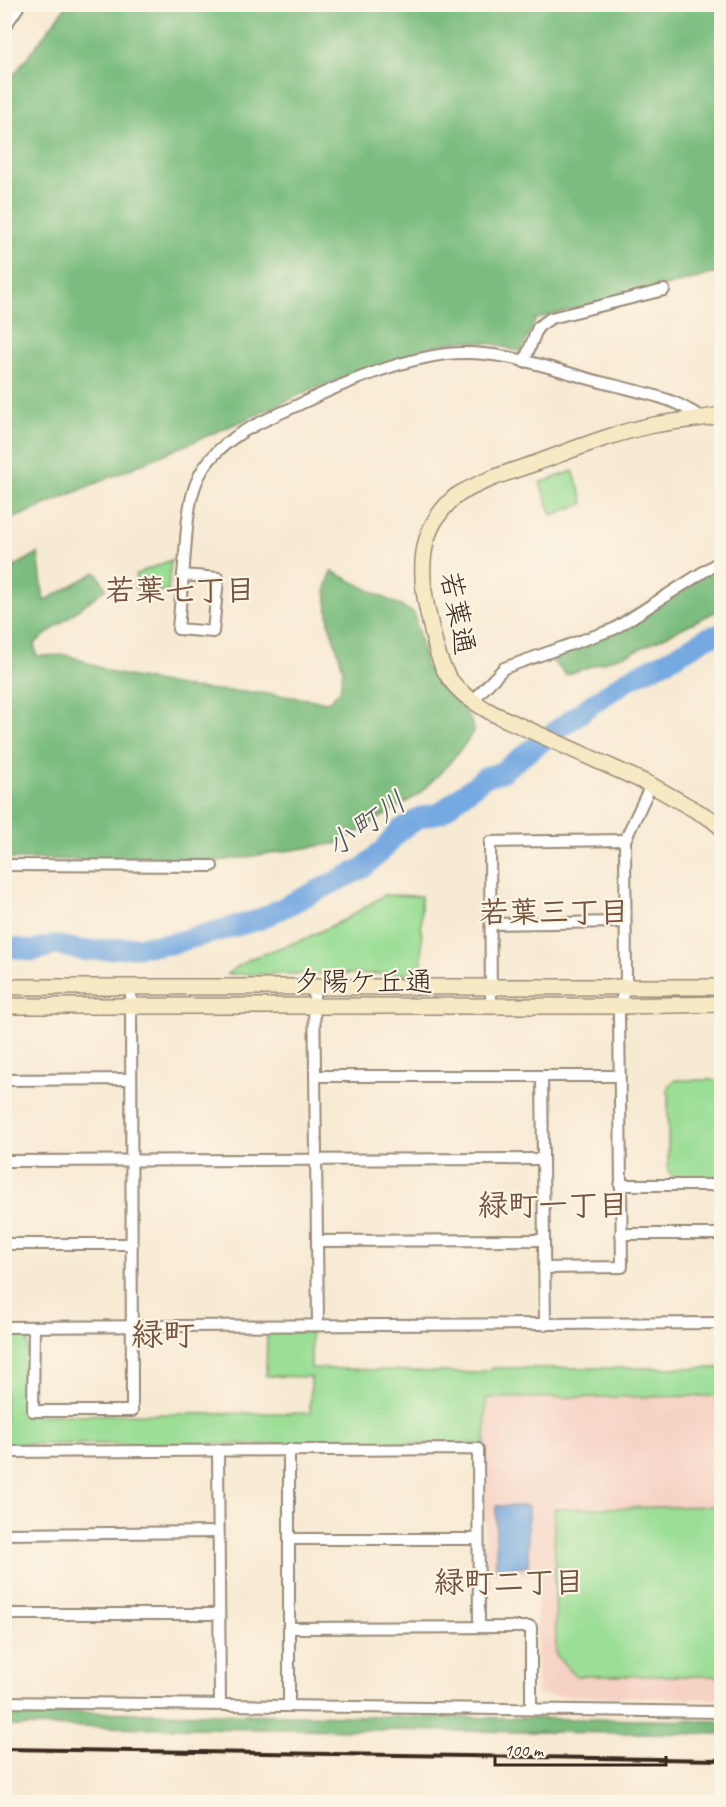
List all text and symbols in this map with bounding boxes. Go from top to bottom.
street label: 若葉通 [433,568,483,658]
district label: 若葉七丁目 [105,571,255,609]
water label: 小町川 [318,783,414,865]
district label: 若葉三丁目 [479,893,629,931]
street label: 夕陽ケ丘通 [293,964,433,999]
district label: 緑町一丁目 [478,1186,628,1224]
district label: 緑町 [131,1314,195,1355]
district label: 緑町二丁目 [434,1563,584,1601]
scale bar [495,1729,666,1767]
text: 100 m [504,1739,545,1761]

